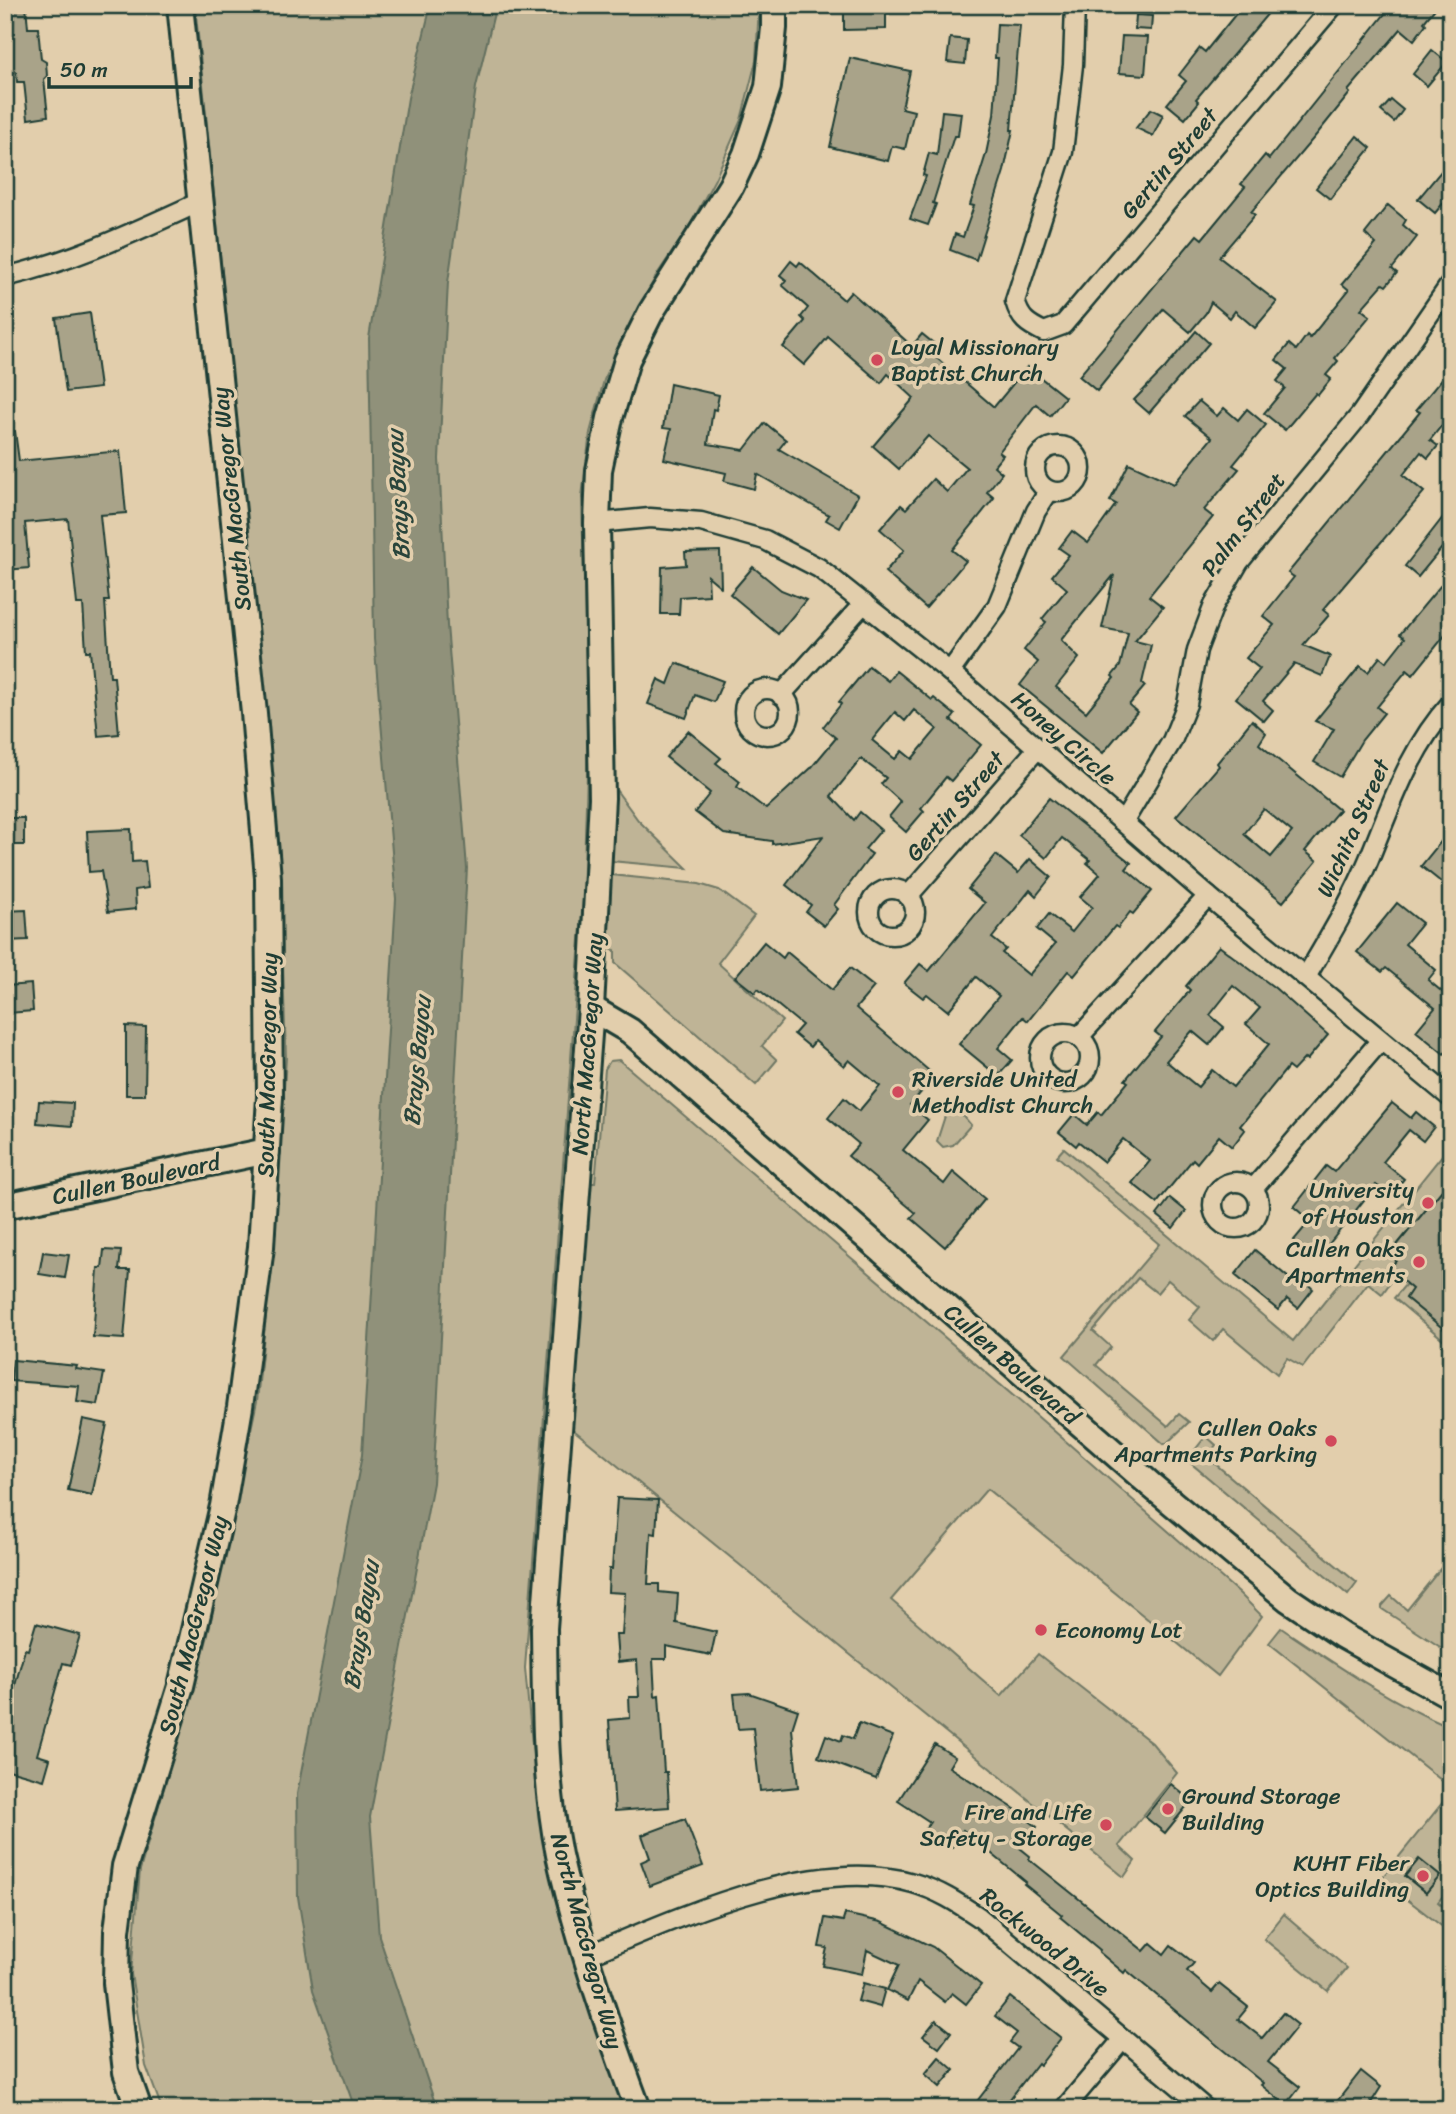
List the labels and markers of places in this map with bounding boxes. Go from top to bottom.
place label: Loyal Missionary Baptist Church [891,327,1059,394]
marker: Loyal Missionary Baptist Church [869,352,885,368]
place label: Riverside United Methodist Church [912,1059,1093,1126]
marker: Riverside United Methodist Church [890,1084,906,1100]
place label: University of Houston [1302,1170,1414,1237]
marker: University of Houston [1420,1195,1436,1211]
place label: Cullen Oaks Apartments [1285,1229,1405,1296]
marker: Cullen Oaks Apartments [1411,1254,1427,1270]
place label: Cullen Oaks Apartments Parking [1113,1408,1317,1475]
marker: Cullen Oaks Apartments Parking [1323,1433,1339,1449]
place label: Economy Lot [1055,1610,1183,1651]
marker: Economy Lot [1033,1622,1049,1638]
place label: Ground Storage Building [1182,1776,1341,1843]
place label: Fire and Life Safety - Storage [920,1792,1092,1859]
marker: Ground Storage Building [1160,1801,1176,1817]
marker: Fire and Life Safety - Storage [1098,1817,1114,1833]
place label: KUHT Fiber Optics Building [1255,1843,1411,1910]
marker: KUHT Fiber Optics Building [1415,1868,1431,1884]

